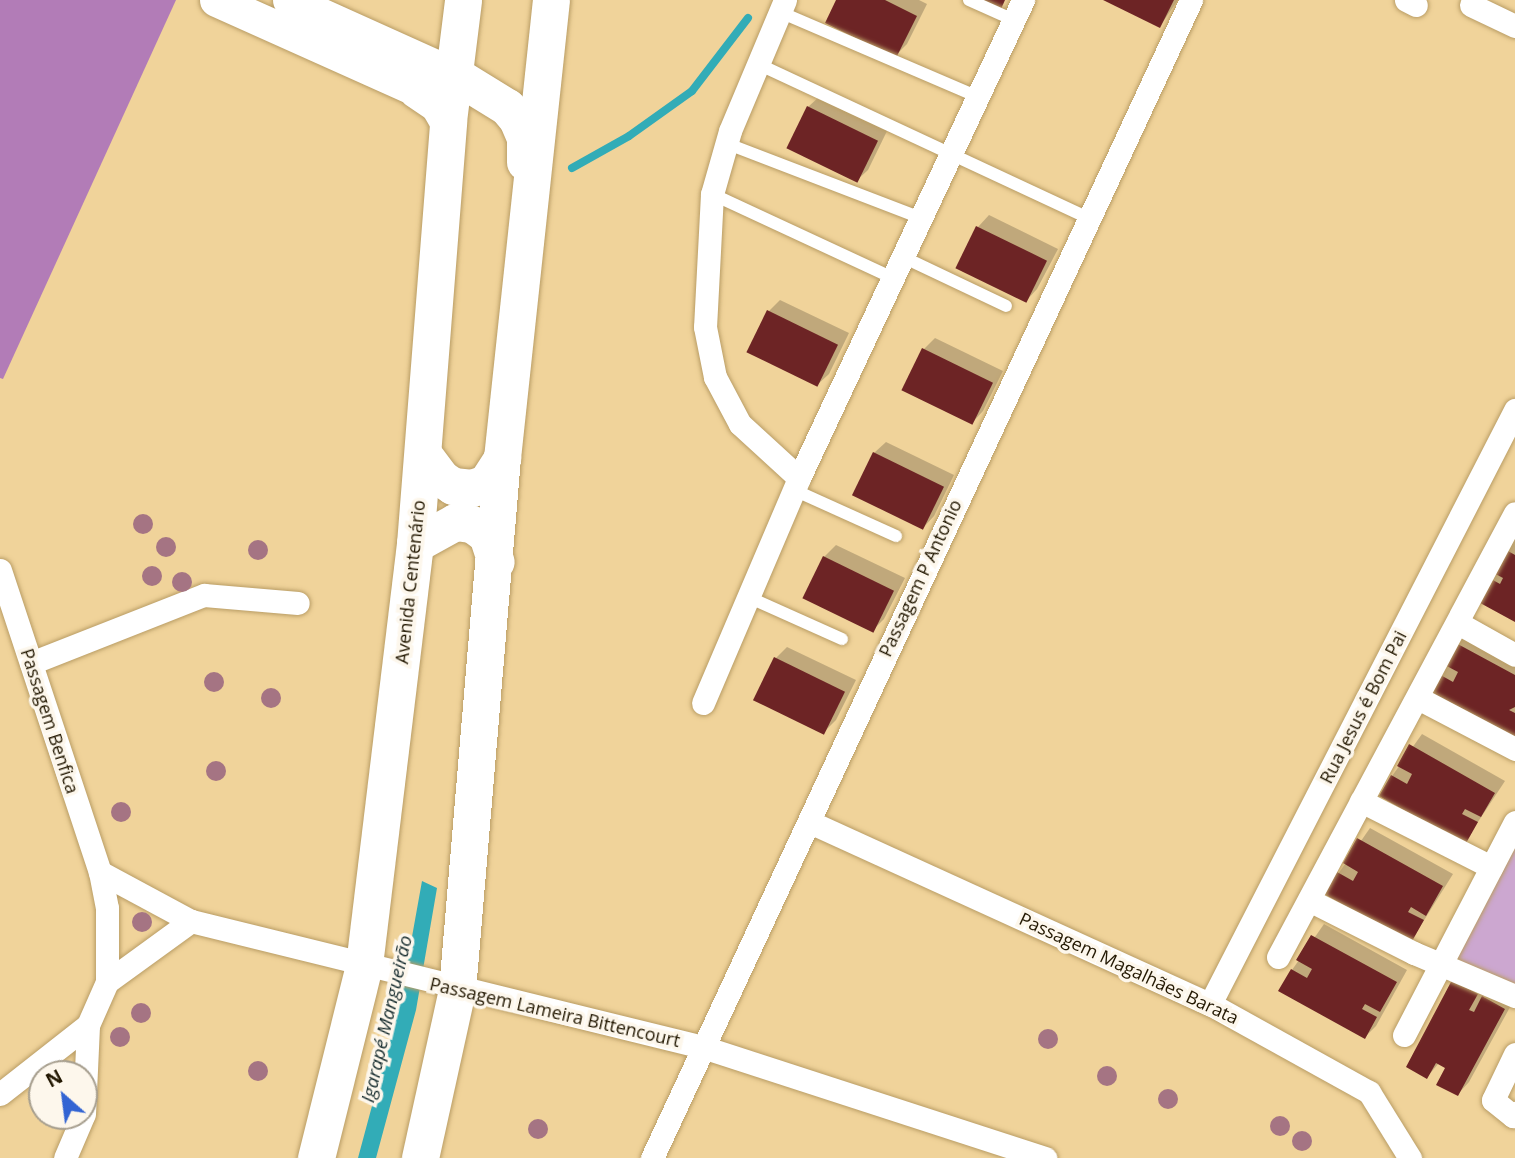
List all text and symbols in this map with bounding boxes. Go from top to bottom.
street label: Passagem P Antonio [874,496,966,660]
street label: Avenida Centenário [391,499,429,665]
street label: Rua Jesus é Bom Pai [1315,627,1411,787]
street label: Passagem Benfica [16,646,84,796]
street label: Passagem Magalhães Barata [1016,908,1242,1028]
water label: Igarapé Mangueirão [357,933,417,1105]
street label: Passagem Lameira Bittencourt [428,973,682,1051]
north arrow [28,1060,98,1130]
text: N [41,1063,67,1093]

